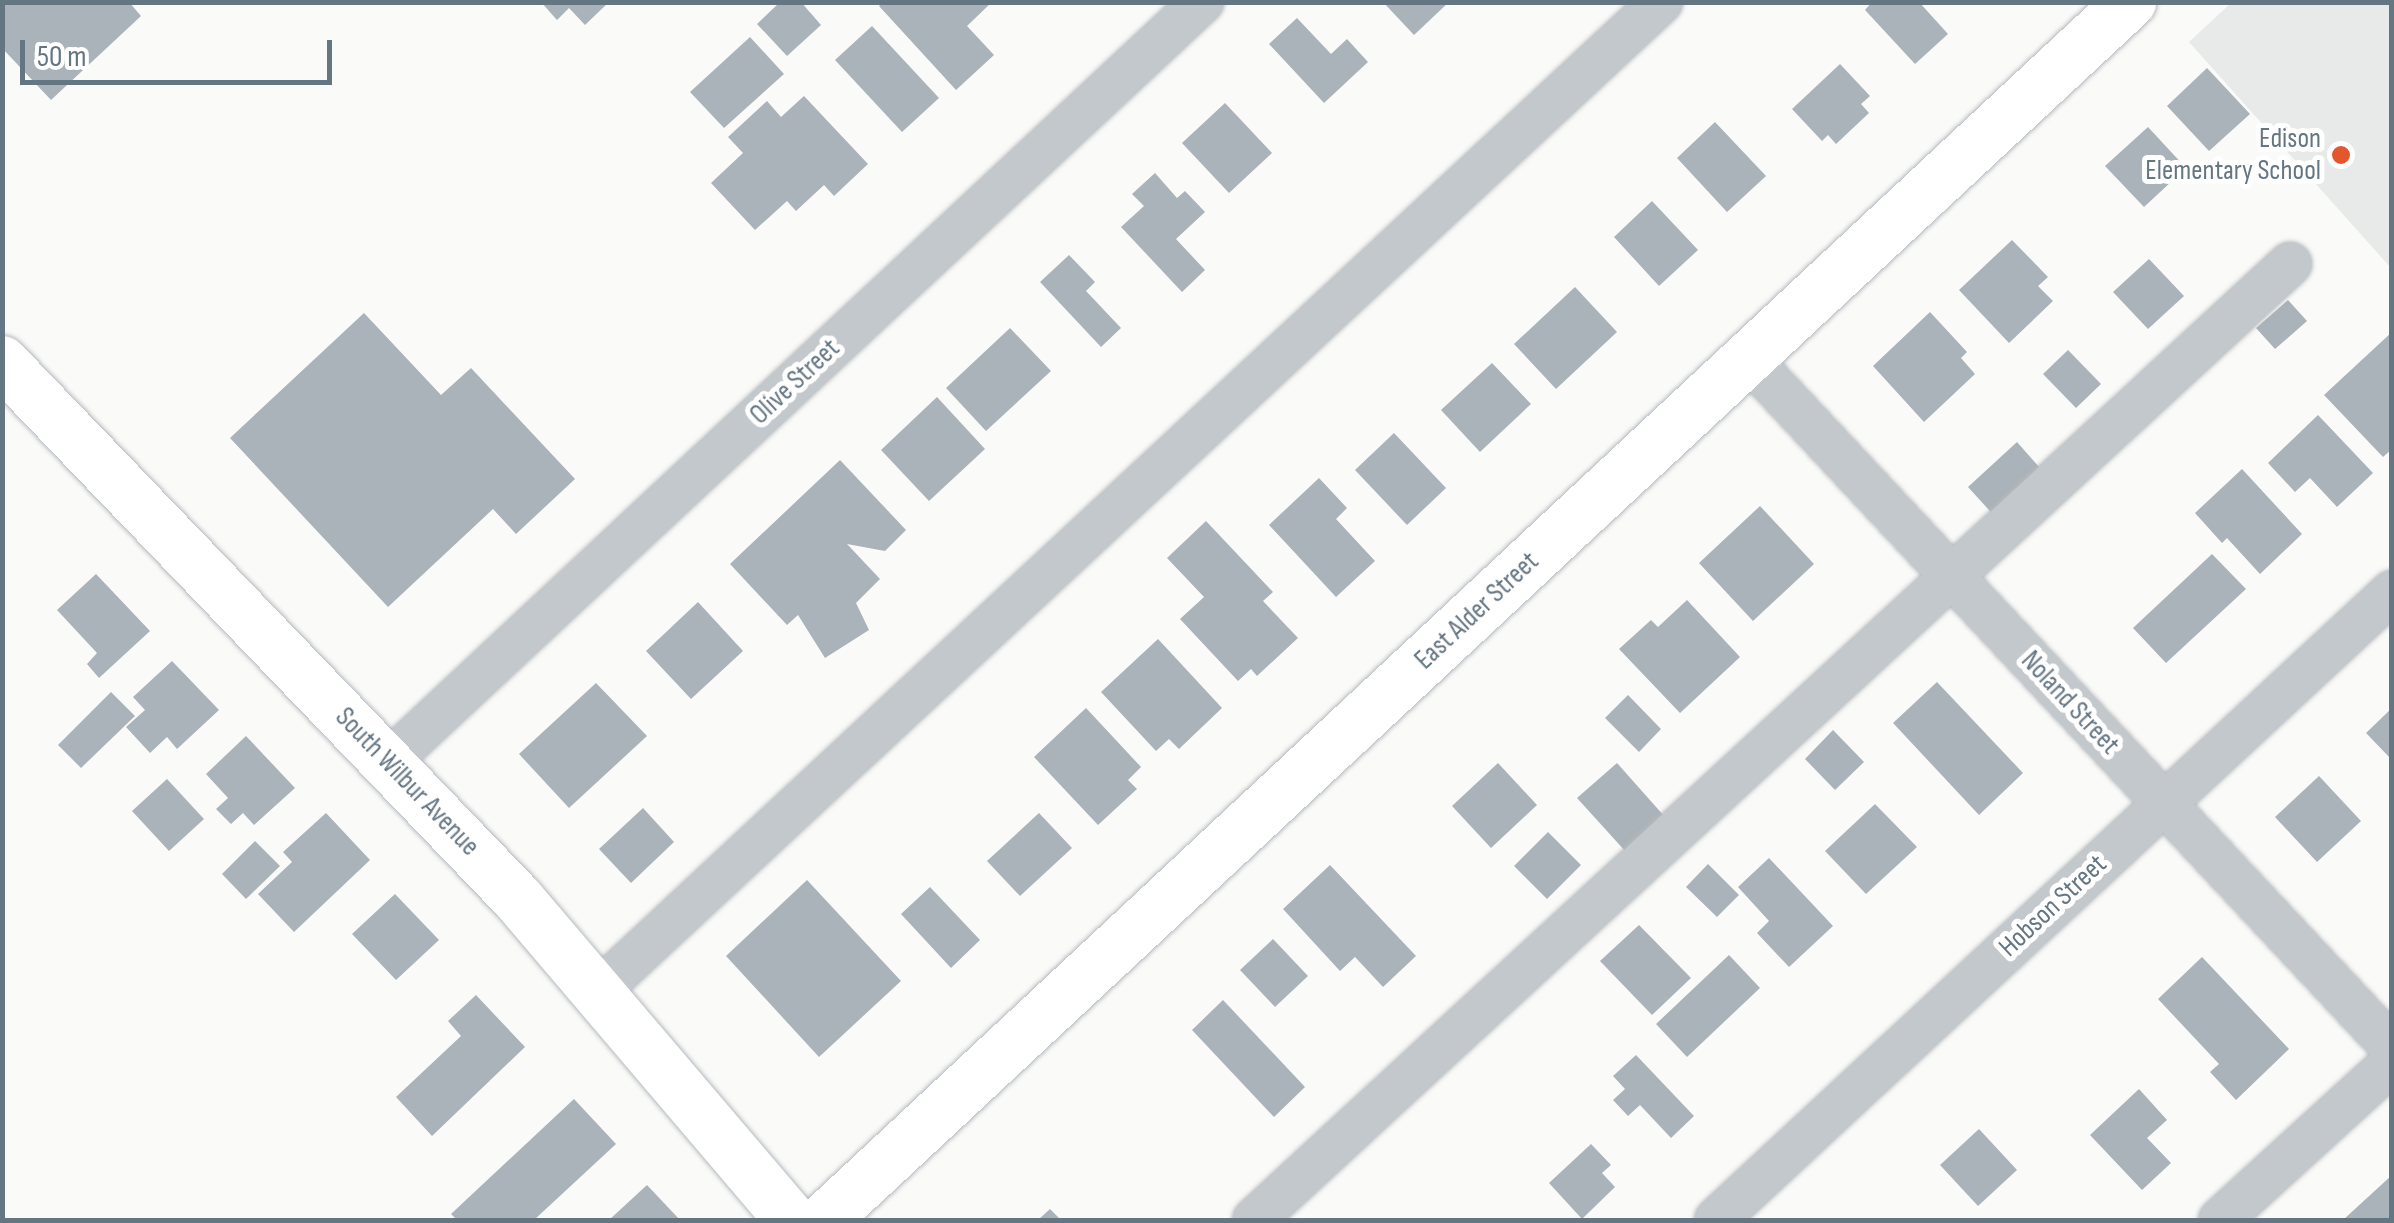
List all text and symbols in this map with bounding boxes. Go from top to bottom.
scale bar [25,20,338,82]
text: 50 m [37,39,86,75]
place label: Edison Elementary School [2145,122,2321,188]
marker: Edison Elementary School [2330,144,2352,166]
street label: Olive Street [743,332,847,432]
street label: East Alder Street [1408,545,1546,677]
street label: Noland Street [2014,644,2126,762]
street label: South Wilbur Avenue [328,701,486,863]
street label: Hobson Street [1992,848,2114,964]

